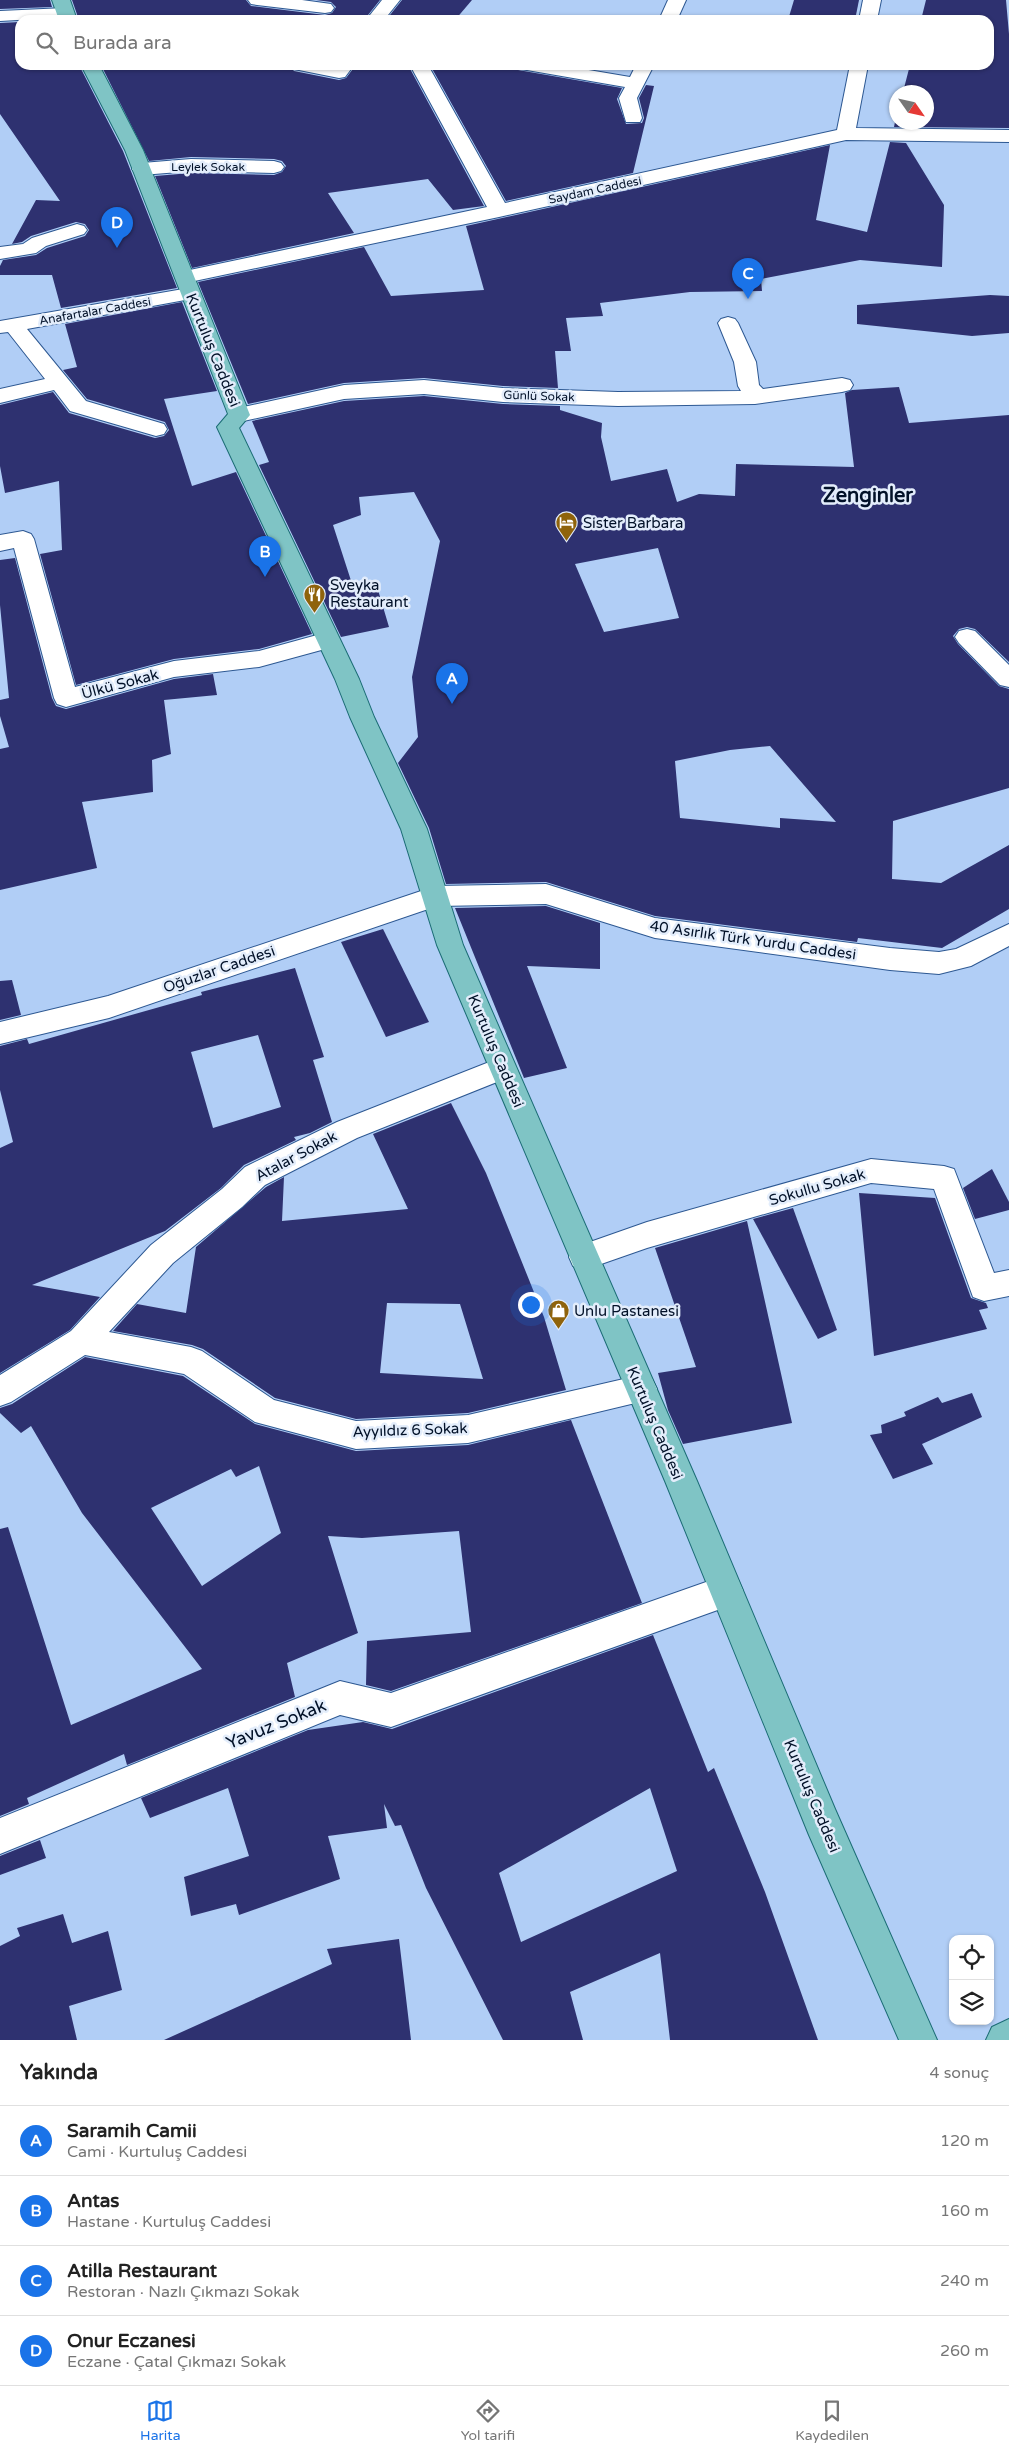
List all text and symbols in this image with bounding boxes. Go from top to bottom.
search box [15,15,994,70]
icon: search [33,29,61,57]
text: Burada ara [73,32,172,54]
north arrow [889,85,934,130]
street label: Leylek Sokak [171,160,245,174]
street label: Saydam Caddesi [547,173,643,207]
pin: D [101,207,133,248]
pin: C [732,258,764,299]
street label: Kurtuluş Caddesi [182,291,244,409]
street label: Anafartalar Caddesi [38,294,152,328]
street label: Günlü Sokak [503,388,575,404]
district label: Zenginler [823,484,913,508]
hotel icon: Sister Barbara [555,511,579,542]
place label: Sister Barbara [583,514,683,532]
pin: B [249,536,281,577]
place label: Sveyka Restaurant [330,576,409,611]
restaurant icon: Sveyka Restaurant [302,582,326,613]
pin: A [436,663,468,704]
street label: Ülkü Sokak [79,665,161,703]
street label: 40 Asırlık Türk Yurdu Caddesi [649,917,857,963]
street label: Oğuzlar Caddesi [161,941,277,997]
street label: Kurtuluş Caddesi [464,992,528,1110]
street label: Atalar Sokak [252,1127,340,1185]
street label: Sokullu Sokak [767,1165,867,1209]
your location [518,1292,544,1318]
shop icon: Unlu Pastanesi [546,1299,570,1330]
place label: Unlu Pastanesi [574,1302,679,1320]
street label: Kurtuluş Caddesi [623,1364,687,1482]
street label: Ayyıldız 6 Sokak [352,1419,468,1441]
street label: Yavuz Sokak [223,1694,329,1754]
street label: Kurtuluş Caddesi [780,1737,844,1855]
map controls [949,1935,994,2025]
button: locate [949,1935,994,1980]
button: layers [949,1980,994,2025]
text: Yakında [20,2060,98,2085]
text: 4 sonuç [929,2063,989,2083]
text: Saramih Camii [67,2120,197,2142]
text: A [30,2131,42,2151]
text: 120 m [940,2131,989,2151]
text: Cami · Kurtuluş Caddesi [67,2142,247,2162]
text: Antas [67,2190,119,2212]
text: B [30,2201,42,2221]
text: 160 m [940,2201,989,2221]
text: Hastane · Kurtuluş Caddesi [67,2212,271,2232]
text: Atilla Restaurant [67,2260,217,2282]
text: C [30,2271,42,2291]
text: 240 m [940,2271,989,2291]
text: Restoran · Nazlı Çıkmazı Sokak [67,2282,299,2302]
text: Onur Eczanesi [67,2330,196,2352]
text: D [30,2341,42,2361]
text: 260 m [940,2341,989,2361]
text: Eczane · Çatal Çıkmazı Sokak [67,2352,286,2372]
tab: Harita [140,2397,181,2444]
tab: Yol tarifi [461,2397,515,2444]
tab: Kaydedilen [795,2397,869,2444]

